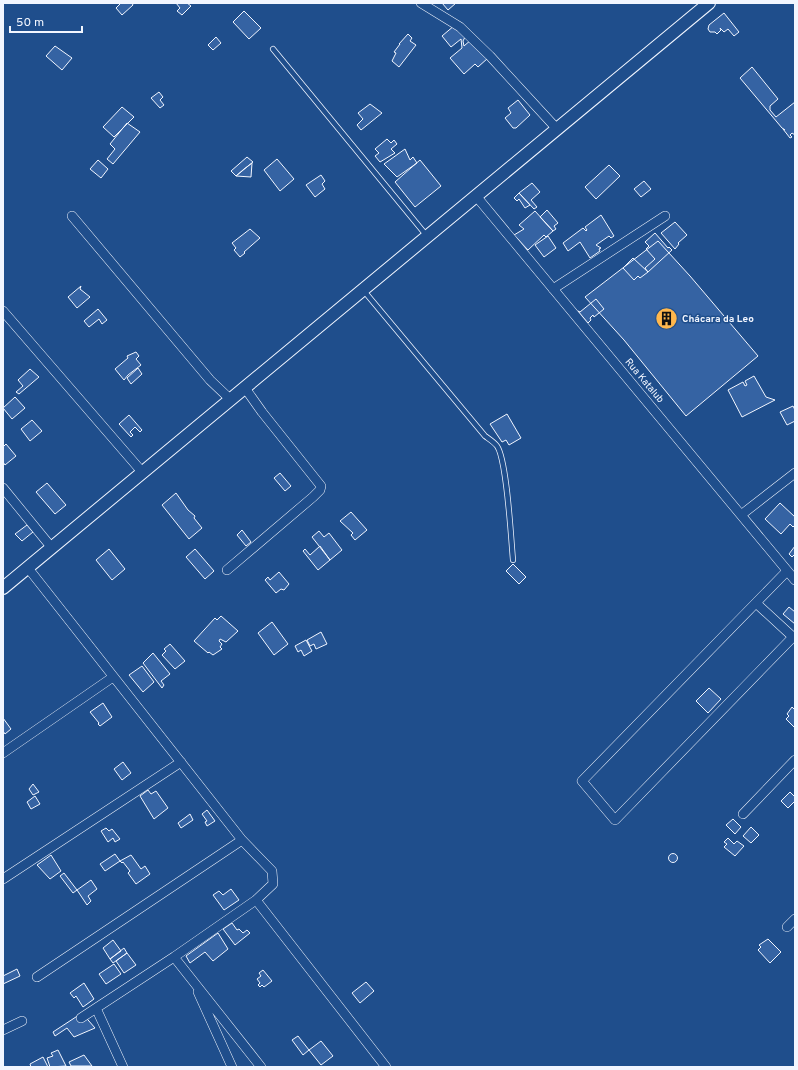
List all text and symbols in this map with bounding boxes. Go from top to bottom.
scale bar [10,8,82,34]
text: 50 m [16,15,44,31]
building icon: Chácara da Leo [653,306,679,332]
place label: Chácara da Leo [682,313,754,326]
street label: Rua Katalub [622,356,667,406]

